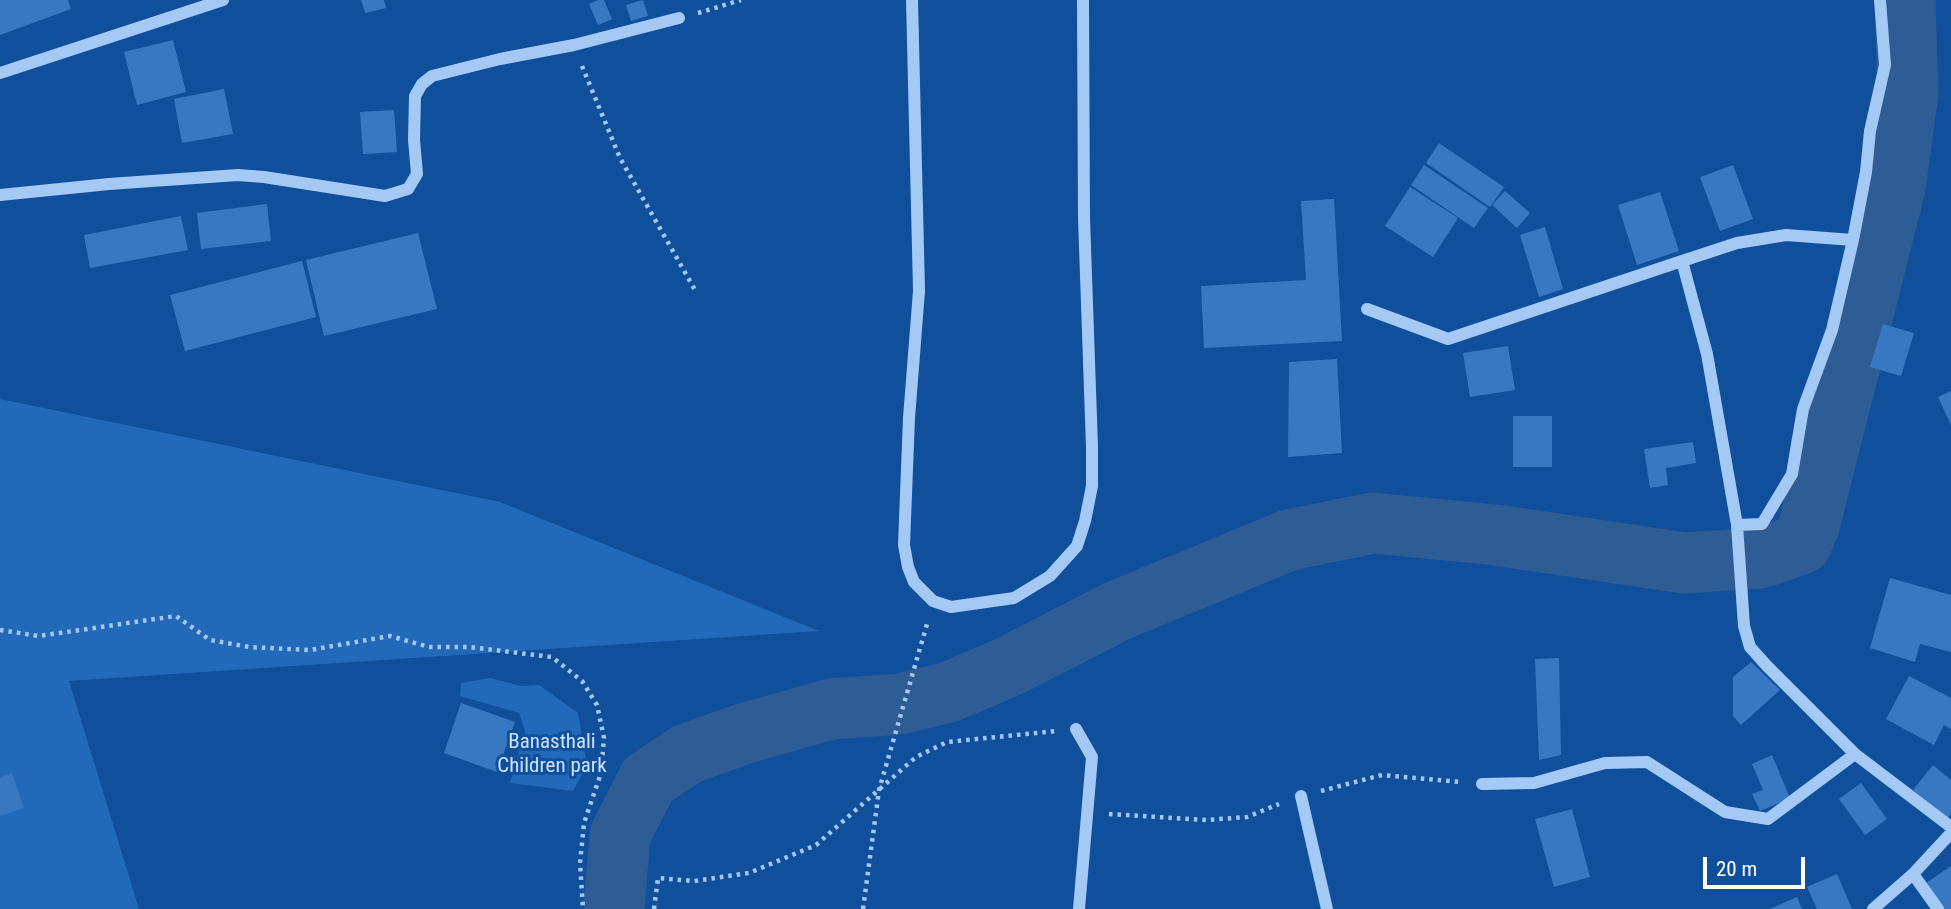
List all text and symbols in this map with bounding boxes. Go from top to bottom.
park label: Banasthali Children park [497,730,607,780]
scale bar [1706,842,1808,886]
text: 20 m [1716,857,1757,881]

